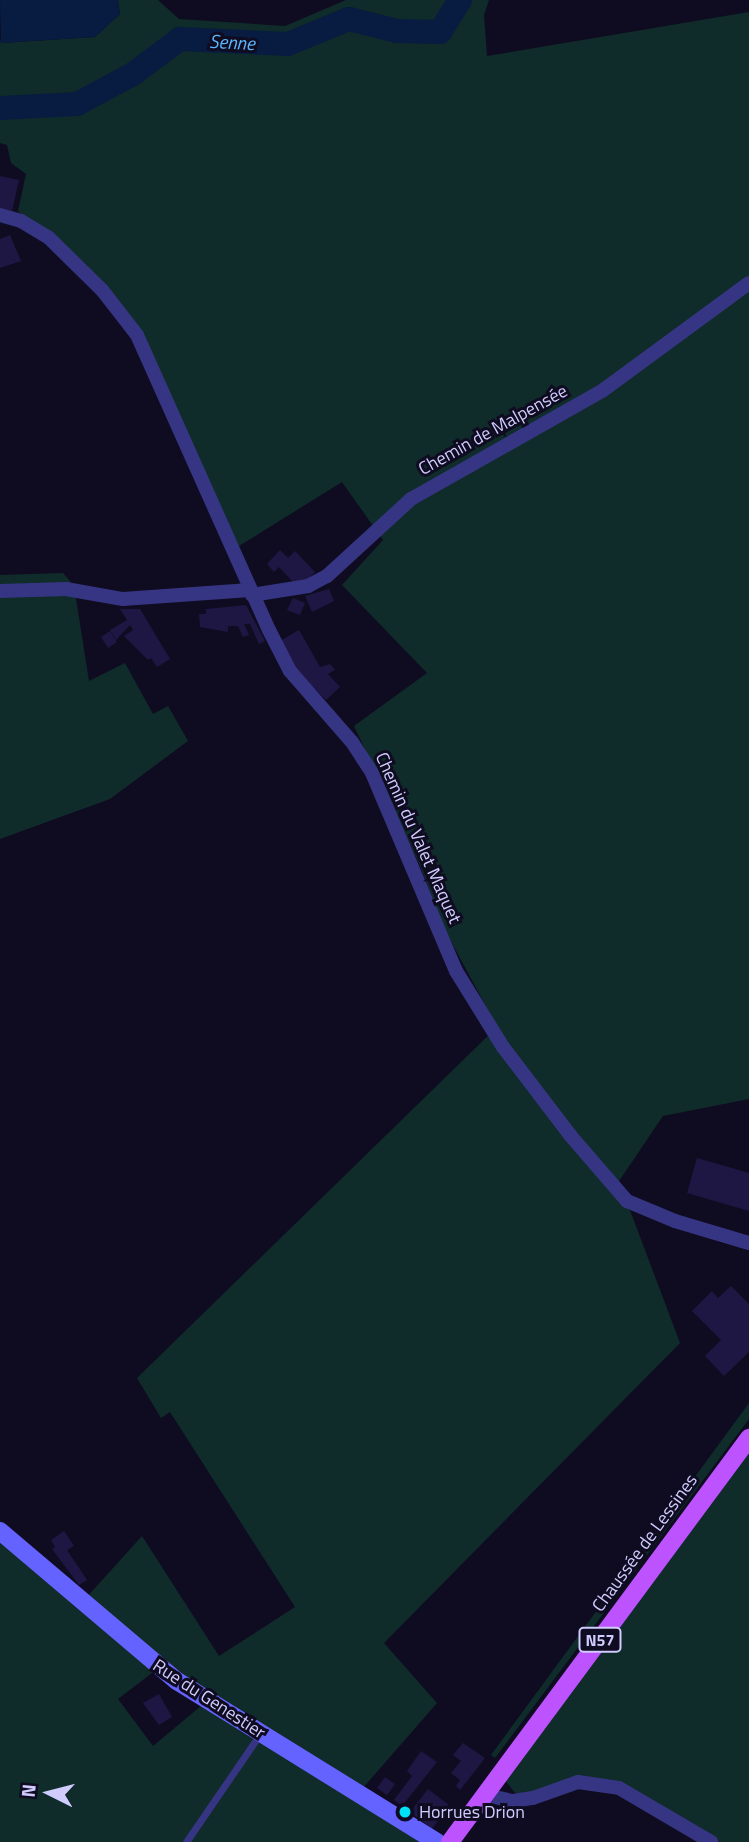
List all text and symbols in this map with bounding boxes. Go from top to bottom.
water label: Senne [208,29,256,55]
street label: Chemin de Malpensée [415,380,571,480]
street label: Chemin du Valet Maquet [370,749,466,927]
street label: Chaussée de Lessines [588,1470,702,1616]
road number: N57 [577,1628,623,1652]
street label: Rue du Genestier [149,1655,269,1743]
north arrow [14,1758,84,1828]
text: N [13,1783,43,1799]
place label: Horrues Drion [419,1801,525,1823]
marker: Horrues Drion [397,1804,413,1820]

